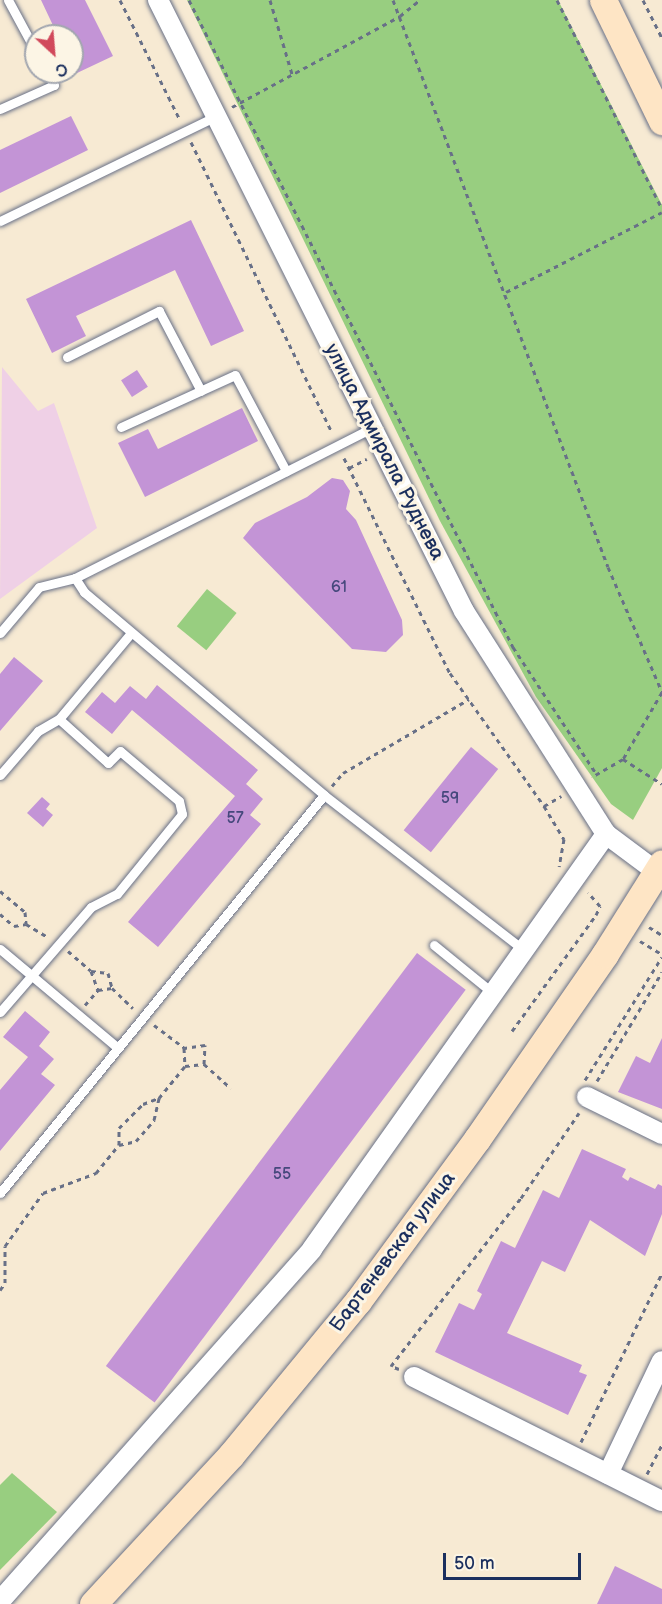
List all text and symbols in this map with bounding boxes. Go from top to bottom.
north arrow [24,24,84,84]
text: С [52,58,70,80]
street label: улица Адмирала Руднева [319,340,449,564]
house number: 61 [331,578,347,598]
house number: 59 [441,789,459,809]
house number: 57 [226,809,244,829]
house number: 55 [273,1165,291,1185]
street label: Бартеневская улица [325,1167,461,1337]
scale bar [446,1541,584,1579]
text: 50 m [454,1553,495,1574]

